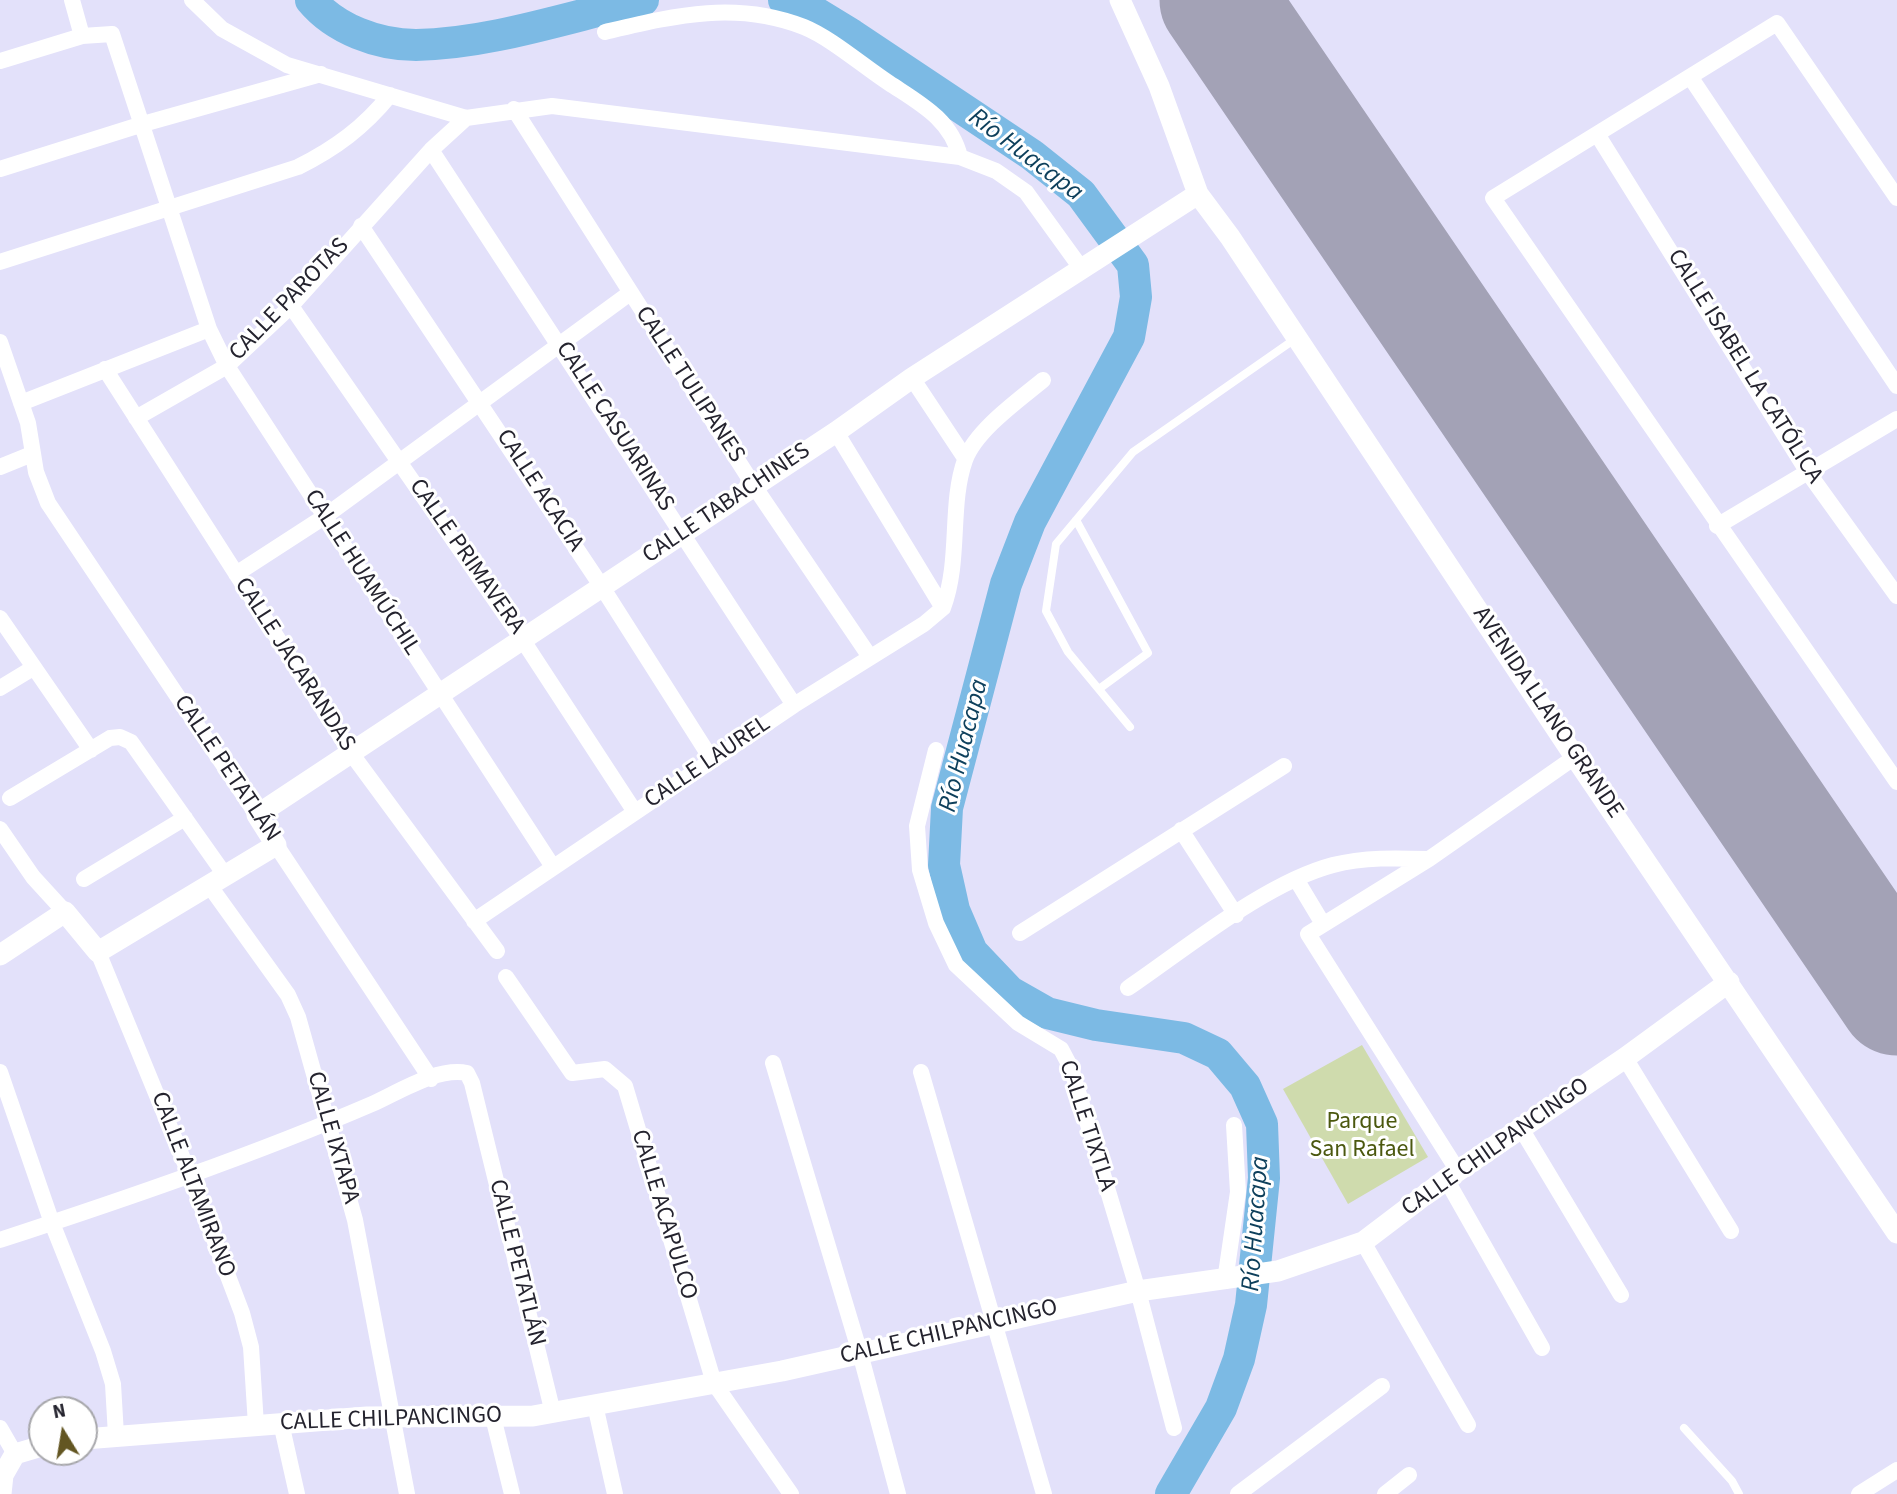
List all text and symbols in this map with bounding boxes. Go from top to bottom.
water label: Río Huacapa [961,103,1089,209]
street label: CALLE PAROTAS [224,233,356,367]
street label: CALLE ISABEL LA CATÓLICA [1660,245,1828,489]
street label: CALLE TULIPANES [628,302,750,468]
street label: CALLE CASUARINAS [548,337,680,517]
street label: CALLE ACACIA [489,425,589,557]
street label: CALLE TABACHINES [638,437,816,571]
street label: CALLE PRIMAVERA [402,474,530,640]
street label: CALLE HUAMÚCHIL [297,485,425,661]
street label: CALLE JACARANDAS [227,573,361,757]
street label: AVENIDA LLANO GRANDE [1465,602,1629,824]
water label: Río Huacapa [933,676,997,816]
street label: CALLE PETATLÁN [166,690,286,848]
street label: CALLE LAUREL [640,710,776,816]
street label: CALLE TIXTLA [1051,1057,1121,1195]
street label: CALLE IXTAPA [299,1069,365,1207]
street label: CALLE CHILPANCINGO [1397,1072,1595,1224]
street label: CALLE ALTAMIRANO [143,1088,241,1282]
park label: Parque San Rafael [1309,1109,1415,1165]
street label: CALLE ACAPULCO [623,1127,703,1303]
water label: Río Huacapa [1237,1155,1277,1293]
street label: CALLE PETATLÁN [481,1177,551,1349]
street label: CALLE CHILPANCINGO [838,1294,1060,1372]
north arrow [28,1396,98,1466]
text: N [50,1397,68,1426]
street label: CALLE CHILPANCINGO [279,1402,503,1438]

